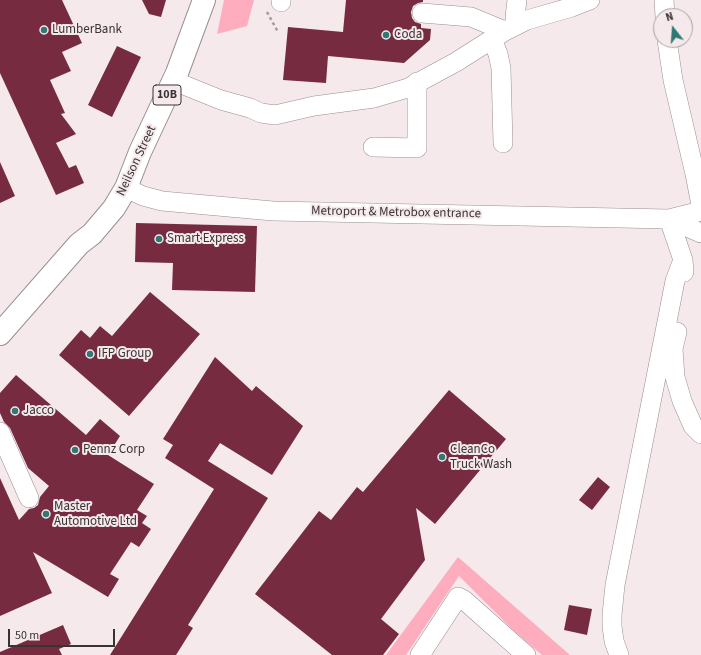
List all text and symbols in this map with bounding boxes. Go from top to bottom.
north arrow [653,8,693,48]
text: N [664,9,675,25]
place label: LumberBank [52,22,122,38]
marker: LumberBank [39,25,49,35]
place label: Coda [394,27,422,43]
marker: Coda [381,30,391,40]
road number: 10B [153,85,181,105]
street label: Neilson Street [114,123,160,199]
street label: Metroport & Metrobox entrance [311,204,481,222]
place label: Smart Express [167,231,244,247]
marker: Smart Express [154,234,164,244]
place label: IFP Group [98,346,152,362]
marker: IFP Group [85,349,95,359]
place label: Jacco [23,403,54,419]
marker: Jacco [10,406,20,416]
place label: Pennz Corp [83,442,145,458]
place label: CleanCo Truck Wash [450,442,512,473]
marker: Pennz Corp [70,445,80,455]
marker: CleanCo Truck Wash [437,452,447,462]
place label: Master Automotive Ltd [54,499,137,530]
marker: Master Automotive Ltd [41,509,51,519]
scale bar [10,621,117,647]
text: 50 m [15,627,39,644]

